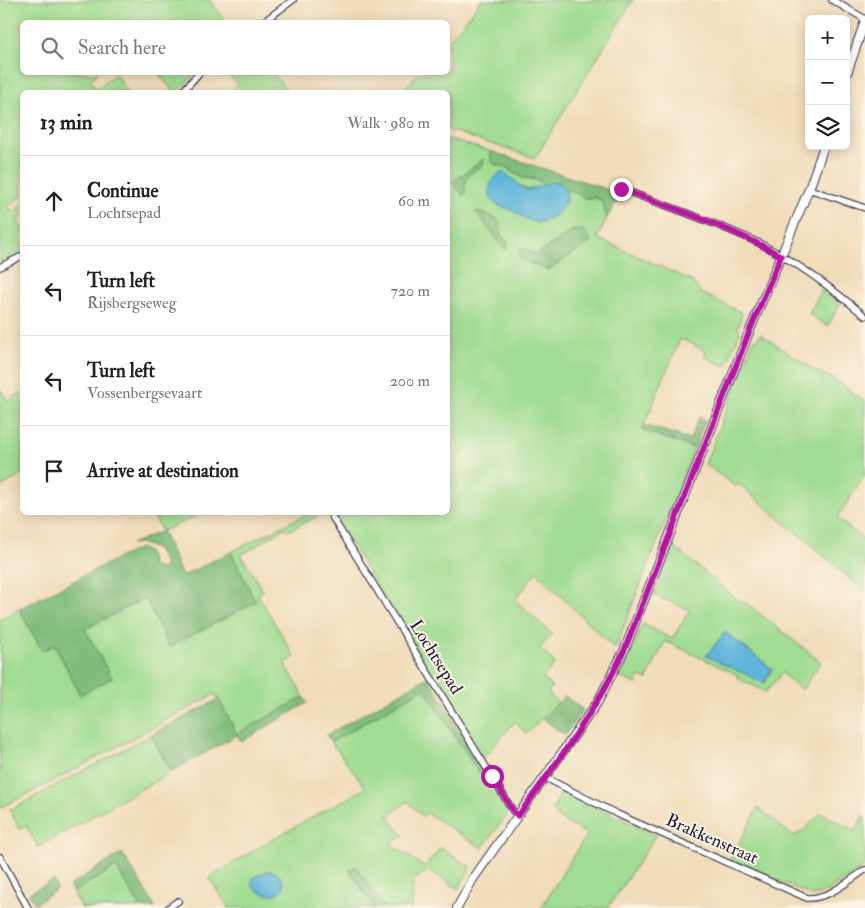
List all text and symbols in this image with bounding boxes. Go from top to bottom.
map controls [805,15,850,150]
button: + [805,15,850,60]
search box [20,20,450,75]
icon: search [38,34,66,62]
text: Search here [78,36,166,60]
button: − [805,60,850,105]
button: layers [805,105,850,150]
text: 13 min [40,109,93,136]
text: Walk · 980 m [347,113,430,133]
route end [610,178,633,201]
text: Continue [87,179,158,203]
icon: ahead [40,187,68,215]
text: 60 m [398,191,430,211]
text: Lochtsepad [87,203,161,223]
text: Turn left [87,269,155,293]
icon: left [40,277,68,305]
text: 720 m [391,281,430,301]
text: Rijsbergseweg [87,293,177,313]
text: Turn left [87,359,155,383]
icon: left [40,367,68,395]
text: 200 m [390,371,430,391]
text: Vossenbergsevaart [87,383,202,403]
icon: arrive [40,457,68,485]
text: Arrive at destination [87,459,239,483]
street label: Lochtsepad [404,616,468,699]
route start [481,765,504,788]
street label: Brakkenstraat [662,808,762,870]

